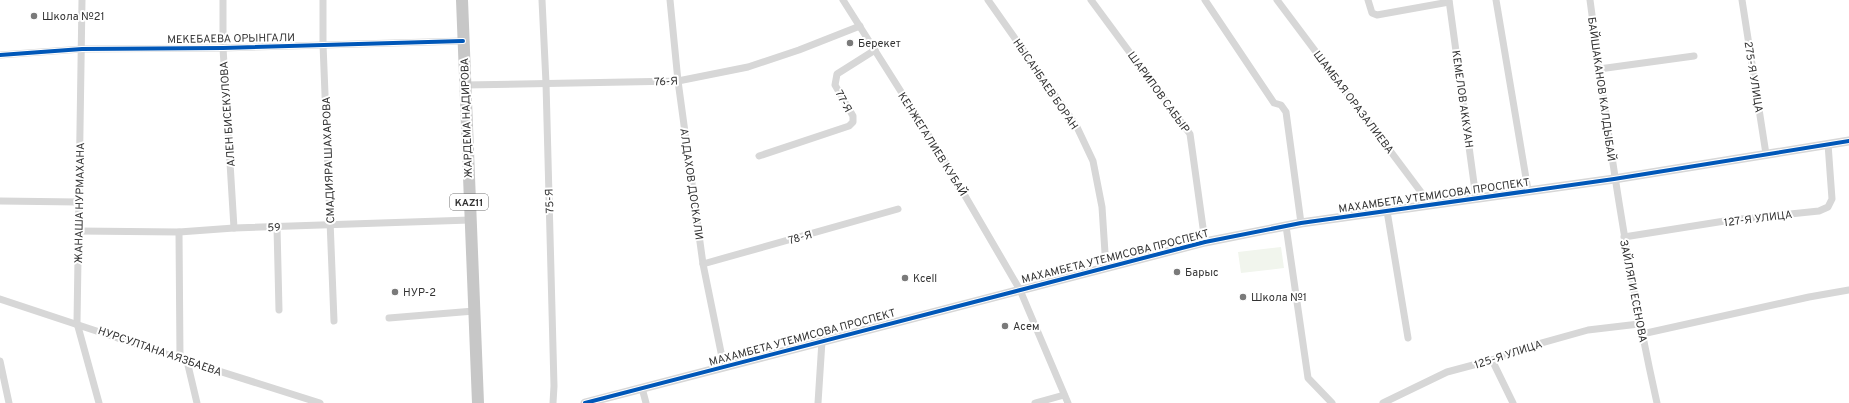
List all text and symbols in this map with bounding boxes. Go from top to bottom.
place label: Школа №21 [42,10,105,24]
marker: Школа №21 [29,11,39,21]
street label: БАЙШАКАНОВ КАЛДЫБАЙ [1584,16,1619,162]
street label: МЕКЕБАЕВА ОРЫНГАЛИ [167,31,295,47]
street label: НЫСАНБАЕВ БОРАН [1010,36,1081,133]
place label: Берекет [858,37,901,51]
marker: Берекет [845,38,855,48]
street label: 275-Я УЛИЦА [1740,40,1766,114]
street label: ШАМБАЯ ОРАЗАЛИЕВА [1310,48,1397,157]
street label: ШАРИПОВ САБЫР [1124,49,1192,136]
street label: КЕМЕЛОВ АККУАН [1448,49,1476,149]
street label: ЖАРДЕМА НАДИРОВА [458,58,476,178]
street label: АЛЕН БИСЕКУЛОВА [217,61,239,167]
street label: 76-Я [654,74,678,90]
street label: 77-Я [831,88,855,115]
street label: КЕНЖЕГАЛИЕВ КУБАЙ [894,89,971,199]
street label: СМАДИЯРА ШАХАРОВА [320,96,338,224]
street label: АЛДАХОВ ДОСКАЛИ [676,127,706,241]
street label: ЖАНАША НУРМАХАНА [72,142,88,264]
street label: МАХАМБЕТА УТЕМИСОВА ПРОСПЕКТ [1338,176,1531,216]
street label: 75-Я [543,188,557,214]
road number: KAZ11 [450,194,488,210]
street label: 127-Я УЛИЦА [1723,208,1793,230]
street label: 59 [267,221,281,235]
street label: МАХАМБЕТА УТЕМИСОВА ПРОСПЕКТ [1020,227,1210,287]
street label: 78-Я [787,228,814,248]
street label: ЗАЙЛЯГИ ЕСЕНОВА [1616,238,1651,344]
place label: Барыс [1185,266,1219,280]
marker: Барыс [1172,267,1182,277]
place label: Kcell [913,272,937,286]
marker: Kcell [900,273,910,283]
place label: НУР-2 [403,286,436,300]
marker: НУР-2 [390,287,400,297]
place label: Школа №1 [1251,291,1307,305]
marker: Школа №1 [1238,292,1248,302]
street label: МАХАМБЕТА УТЕМИСОВА ПРОСПЕКТ [707,306,897,370]
place label: Асем [1013,320,1039,334]
marker: Асем [1000,321,1010,331]
street label: НУРСУЛТАНА АЯЗБАЕВА [96,324,223,380]
street label: 125-Я УЛИЦА [1473,337,1544,373]

